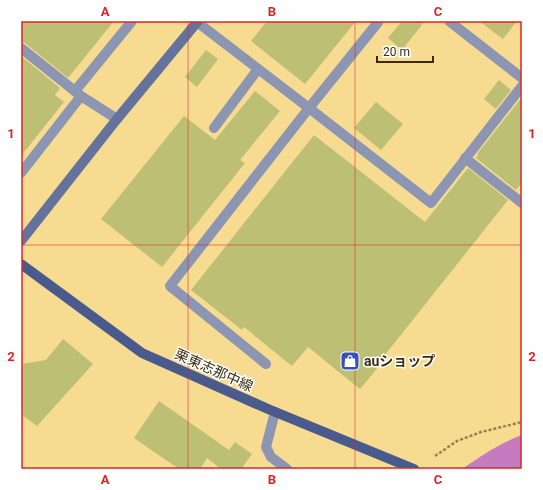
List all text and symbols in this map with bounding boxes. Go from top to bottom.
text: A [101,4,110,19]
text: B [268,4,276,19]
text: C [434,4,443,19]
scale bar [377,38,433,64]
text: 20 m [383,45,410,59]
text: 1 [7,126,15,141]
text: 1 [528,126,536,141]
street label: 栗東志那中線 [172,346,256,394]
text: 2 [7,349,15,364]
text: 2 [528,349,536,364]
shop icon: auショップ [339,350,361,372]
place label: auショップ [364,353,435,369]
text: A [101,472,110,487]
text: B [268,472,276,487]
text: C [434,472,443,487]

